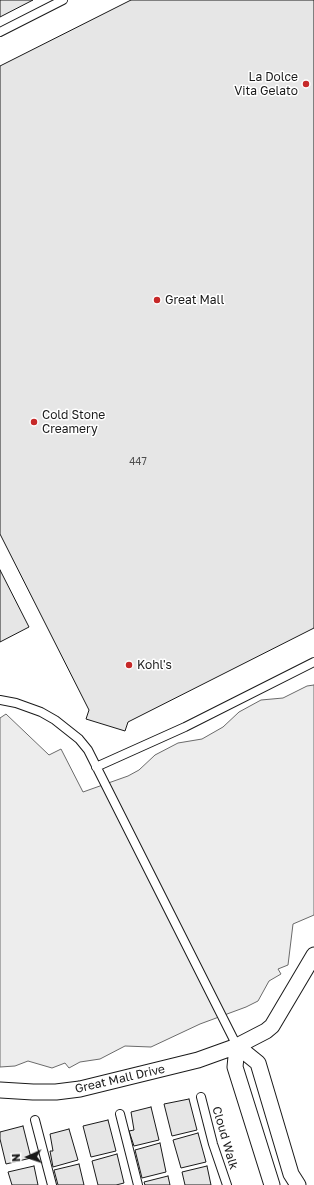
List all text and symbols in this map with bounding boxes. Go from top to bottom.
place label: La Dolce Vita Gelato [234,70,298,98]
marker: La Dolce Vita Gelato [301,79,311,89]
place label: Great Mall [165,293,224,307]
marker: Great Mall [152,295,162,305]
place label: Cold Stone Creamery [42,408,105,436]
marker: Cold Stone Creamery [29,417,39,427]
house number: 447 [129,456,147,468]
place label: Kohl's [137,658,172,672]
marker: Kohl's [124,660,134,670]
street label: Great Mall Drive [74,1062,166,1096]
street label: Cloud Walk [209,1105,241,1171]
north arrow [8,1137,48,1177]
text: N [9,1153,22,1162]

